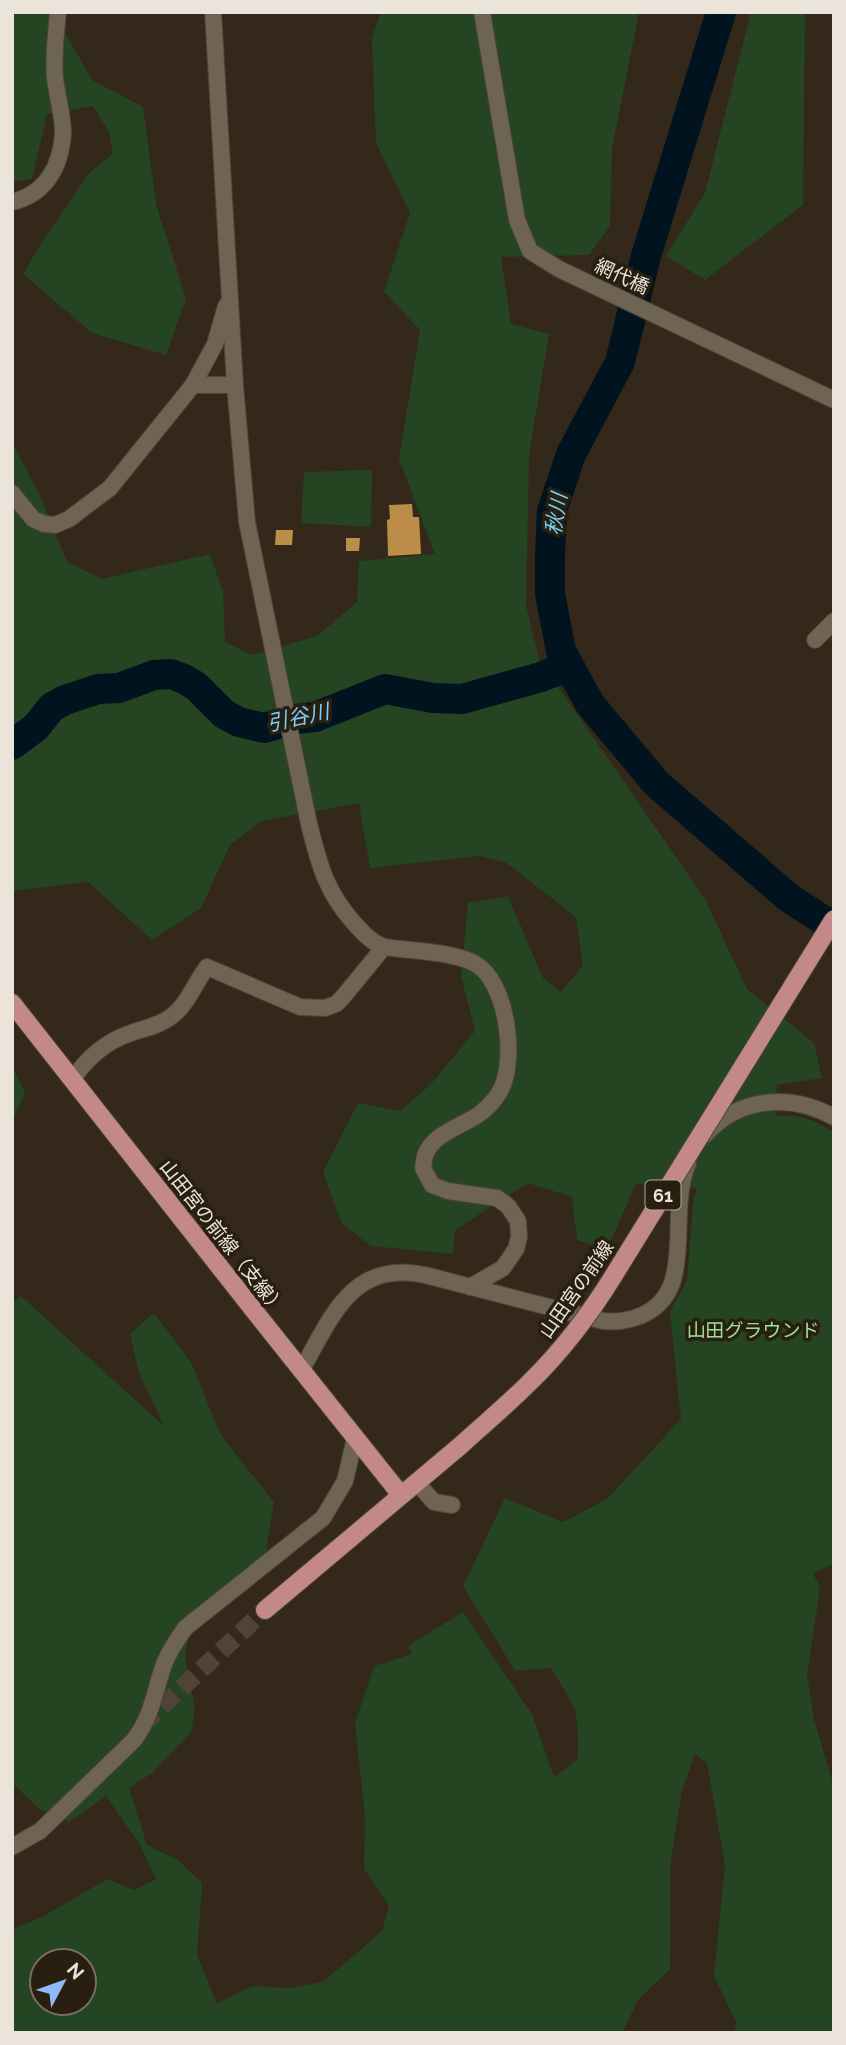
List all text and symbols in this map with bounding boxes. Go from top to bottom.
street label: 網代橋 [592,254,652,298]
water label: 秋川 [540,489,572,537]
water label: 引谷川 [265,698,333,736]
street label: 山田宮の前線（支線） [156,1155,290,1319]
road number: 61 [646,1180,680,1210]
street label: 山田宮の前線 [534,1236,618,1342]
park label: 山田グラウンド [686,1319,820,1341]
north arrow [28,1947,98,2017]
text: N [63,1958,89,1984]

